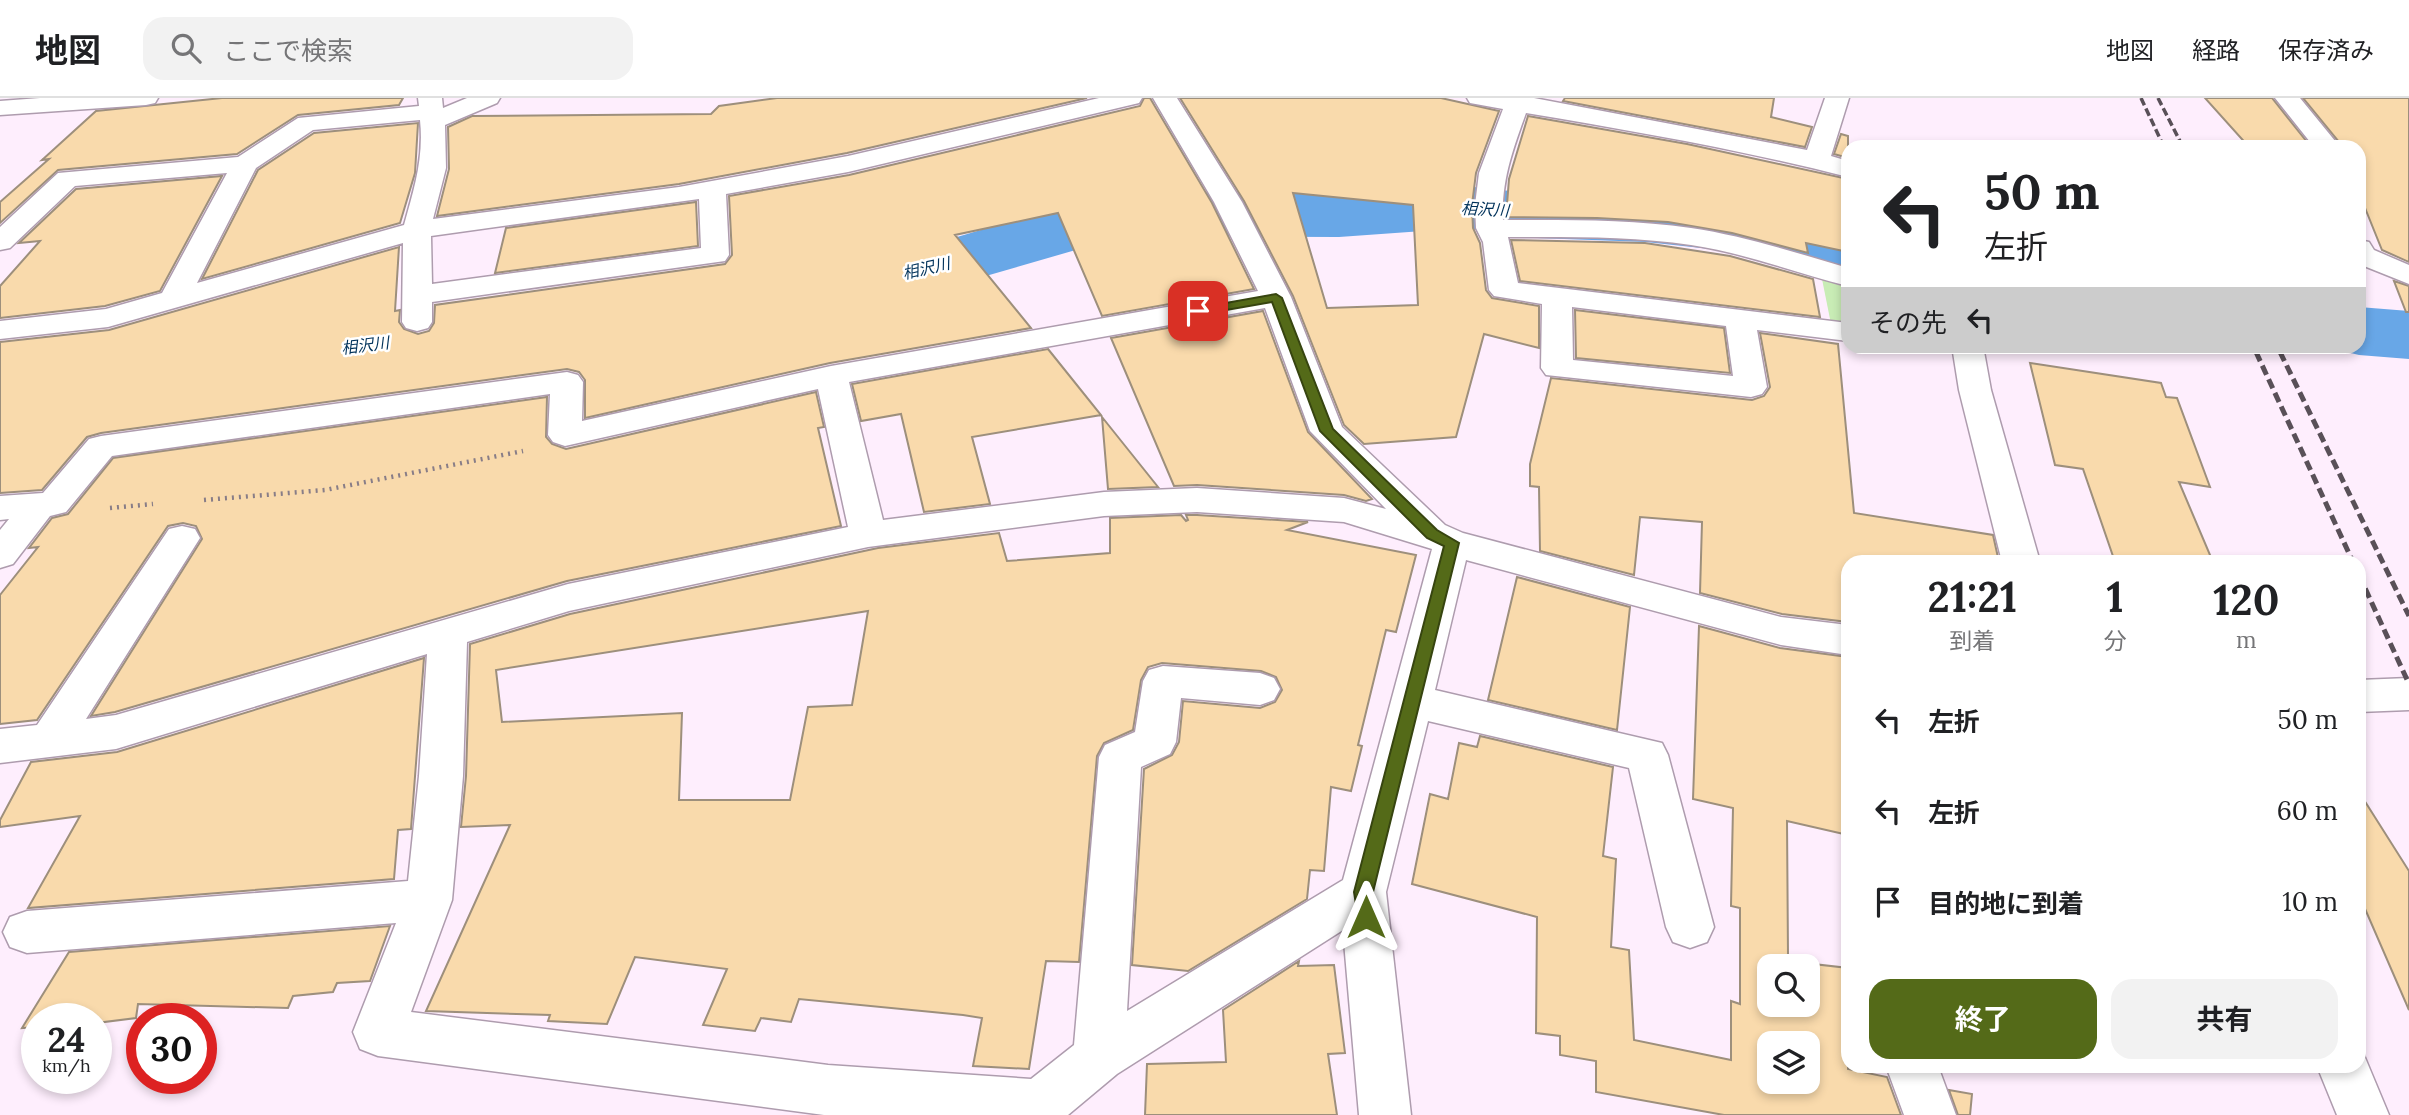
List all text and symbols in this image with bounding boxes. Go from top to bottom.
search box [143,17,633,80]
text: 地図 [35,29,101,71]
icon: search [167,29,205,67]
text: ここで検索 [223,34,353,67]
text: 地図 [2106,35,2154,66]
text: 経路 [2192,35,2240,66]
text: 保存済み [2278,35,2374,66]
text: 50 m [1984,160,2100,222]
icon: left [1869,168,1960,259]
water label: 相沢川 [1461,198,1511,220]
text: 左折 [1984,226,2048,267]
water label: 相沢川 [900,252,954,283]
pin [1168,281,1228,341]
icon: arrive [1179,292,1217,330]
icon: left [1961,301,1999,339]
text: その先 [1869,306,1947,339]
water label: 相沢川 [340,332,392,358]
text: 21:21 [1928,570,2017,624]
text: 1 [2107,570,2124,624]
text: 120 [2213,573,2279,627]
text: m [2236,625,2257,654]
text: 到着 [1949,626,1995,655]
text: 分 [2104,626,2127,655]
icon: left [1869,701,1907,739]
text: 50 m [2278,703,2338,736]
text: 左折 [1928,705,1980,738]
icon: left [1869,792,1907,830]
text: 60 m [2277,794,2338,827]
text: 左折 [1928,796,1980,829]
position arrow [1329,880,1403,954]
icon: arrive [1869,883,1907,921]
text: 10 m [2282,885,2338,918]
text: 目的地に到着 [1928,887,2084,920]
map controls [1757,954,1820,1094]
button: search [1757,954,1820,1017]
button: 終了 [1869,979,2097,1059]
button: 共有 [2111,979,2338,1059]
speed limit sign: 30 [126,1003,217,1094]
text: 24 [48,1017,85,1062]
button: layers [1757,1031,1820,1094]
text: km/h [42,1054,91,1077]

